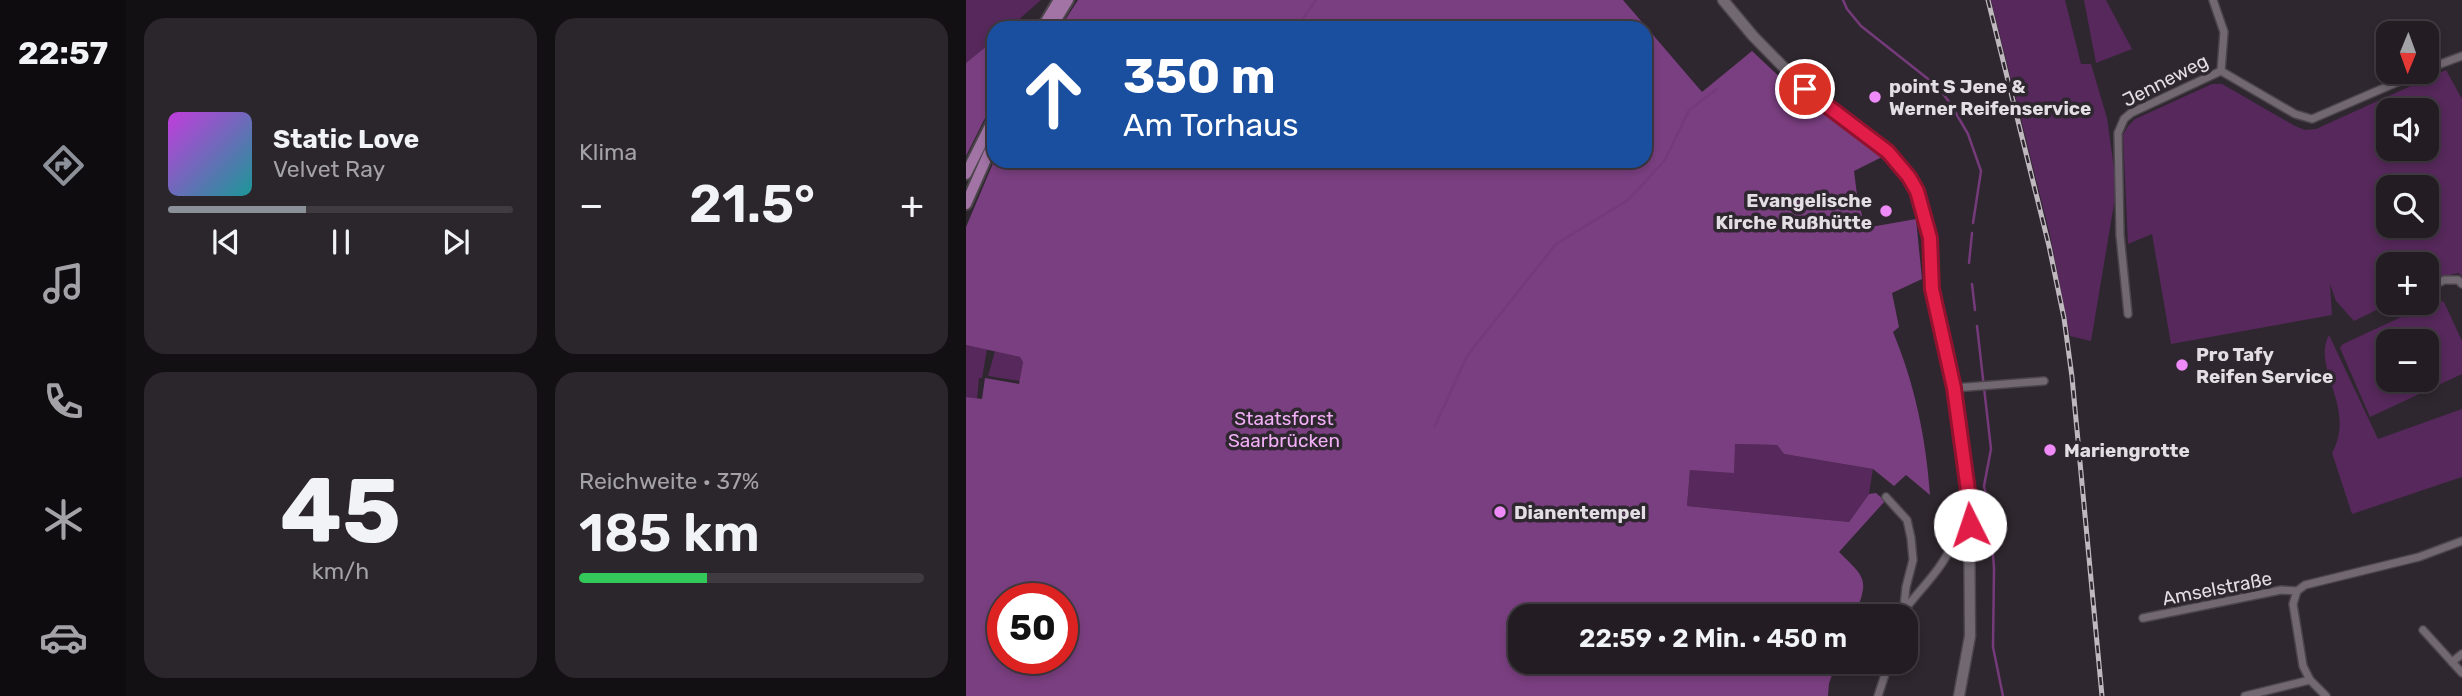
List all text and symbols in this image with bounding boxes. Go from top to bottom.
north arrow [2376,21,2440,84]
map controls [2376,21,2439,392]
text: 22:57 [18,34,108,72]
text: 350 m [1123,47,1276,105]
icon: ahead [1008,49,1099,140]
street label: Jenneweg [2119,49,2212,112]
pin [1775,59,1835,119]
icon: arrive [1786,70,1824,108]
place label: point S Jene & Werner Reifenservice [1889,75,2091,120]
marker: point S Jene & Werner Reifenservice [1867,89,1883,105]
button: sound [2376,98,2439,161]
text: Am Torhaus [1123,106,1299,144]
text: Static Love [273,124,419,155]
text: Klima [579,138,637,166]
icon: directions [39,141,88,190]
text: Velvet Ray [273,155,385,183]
text: 21.5° [689,173,815,235]
button: search [2376,175,2439,238]
text: − [579,182,604,228]
text: + [900,182,924,228]
place label: Evangelische Kirche Rußhütte [1716,189,1872,234]
marker: Evangelische Kirche Rußhütte [1878,203,1894,219]
icon: previous [207,223,245,261]
icon: pause [322,223,360,261]
icon: next [437,223,475,261]
button: + [2376,252,2439,315]
icon: music [39,259,88,308]
button: − [2376,329,2439,392]
place label: Pro Tafy Reifen Service [2196,343,2333,388]
marker: Pro Tafy Reifen Service [2174,357,2190,373]
icon: phone [39,377,88,426]
park label: Staatsforst Saarbrücken [1228,407,1340,452]
place label: Mariengrotte [2064,439,2190,462]
marker: Mariengrotte [2042,442,2058,458]
text: 45 [280,457,401,565]
text: Reichweite · 37% [579,467,759,495]
position arrow [1933,488,2007,562]
icon: climate [39,495,88,544]
place label: Dianentempel [1514,501,1646,524]
text: 185 km [579,502,760,564]
marker: Dianentempel [1492,504,1508,520]
text: km/h [312,557,369,585]
street label: Amselstraße [2160,567,2274,610]
speed limit sign: 50 [987,583,1078,674]
icon: car [39,613,88,662]
text: 22:59 · 2 Min. · 450 m [1579,623,1847,654]

